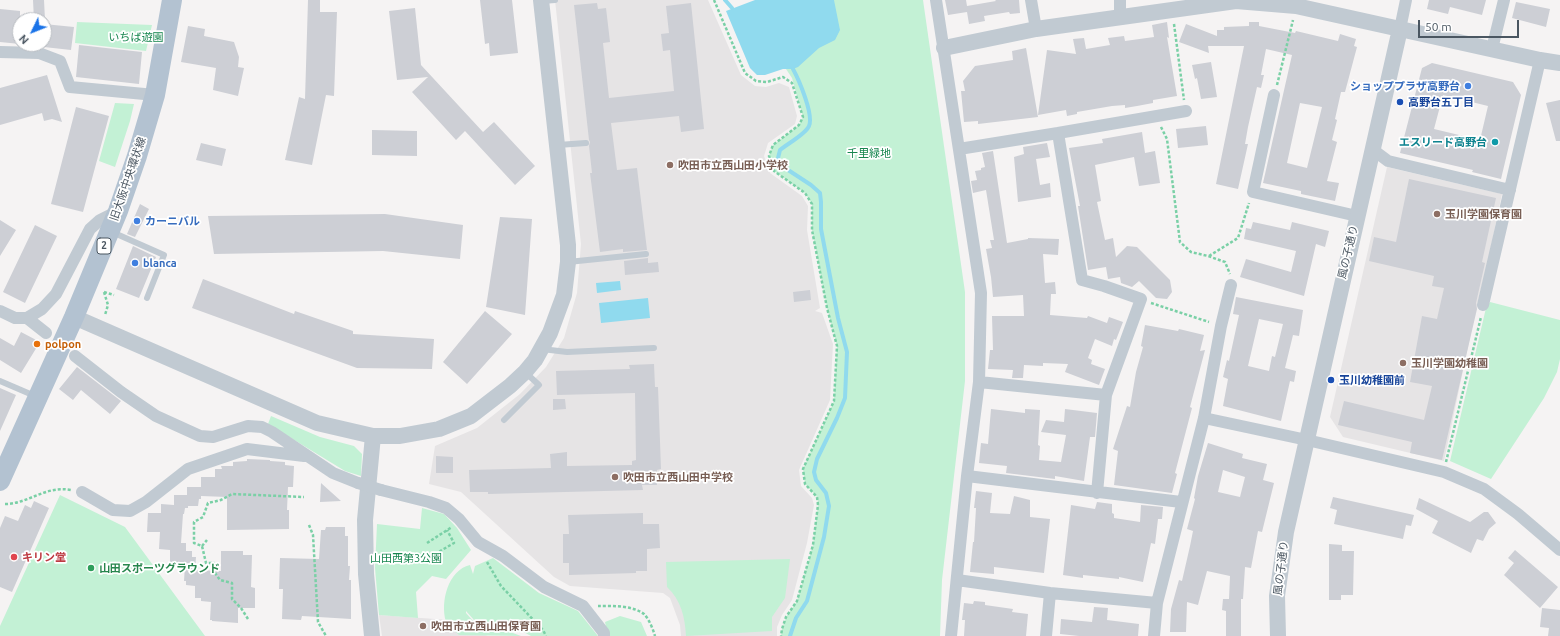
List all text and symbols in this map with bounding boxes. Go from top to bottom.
north arrow [12,12,52,52]
scale bar [1420,12,1521,38]
text: 50 m [1425,20,1452,33]
park label: いちば遊園 [109,30,163,44]
text: N [17,32,31,47]
place label: ショッププラザ高野台 [1350,79,1460,93]
marker: ショッププラザ高野台 [1463,81,1473,91]
place label: 高野台五丁目 [1408,95,1474,109]
marker: 高野台五丁目 [1395,97,1405,107]
street label: 旧大阪中央環状線 [107,135,149,223]
place label: エスリード高野台 [1399,135,1487,149]
marker: エスリード高野台 [1490,137,1500,147]
park label: 千里緑地 [847,146,891,160]
place label: 吹田市立西山田小学校 [678,158,788,172]
marker: 吹田市立西山田小学校 [665,160,675,170]
place label: 玉川学園保育園 [1445,207,1522,221]
marker: 玉川学園保育園 [1432,209,1442,219]
place label: カーニバル [145,214,200,228]
marker: カーニバル [132,216,142,226]
street label: 風の子通り [1335,224,1361,280]
road number: 2 [97,238,111,254]
place label: blanca [143,256,177,270]
marker: blanca [130,258,140,268]
place label: polpon [45,337,81,351]
marker: polpon [32,339,42,349]
place label: 玉川学園幼稚園 [1411,356,1488,370]
marker: 玉川学園幼稚園 [1398,358,1408,368]
place label: 玉川幼稚園前 [1339,373,1405,387]
marker: 玉川幼稚園前 [1326,375,1336,385]
place label: 吹田市立西山田中学校 [623,470,733,484]
marker: 吹田市立西山田中学校 [610,472,620,482]
street label: 風の子通り [1271,540,1291,596]
place label: キリン堂 [22,550,66,564]
park label: 山田西第3公園 [370,551,442,565]
marker: キリン堂 [9,552,19,562]
place label: 山田スポーツグラウンド [99,561,220,575]
marker: 山田スポーツグラウンド [86,563,96,573]
place label: 吹田市立西山田保育園 [431,619,541,633]
marker: 吹田市立西山田保育園 [418,621,428,631]

